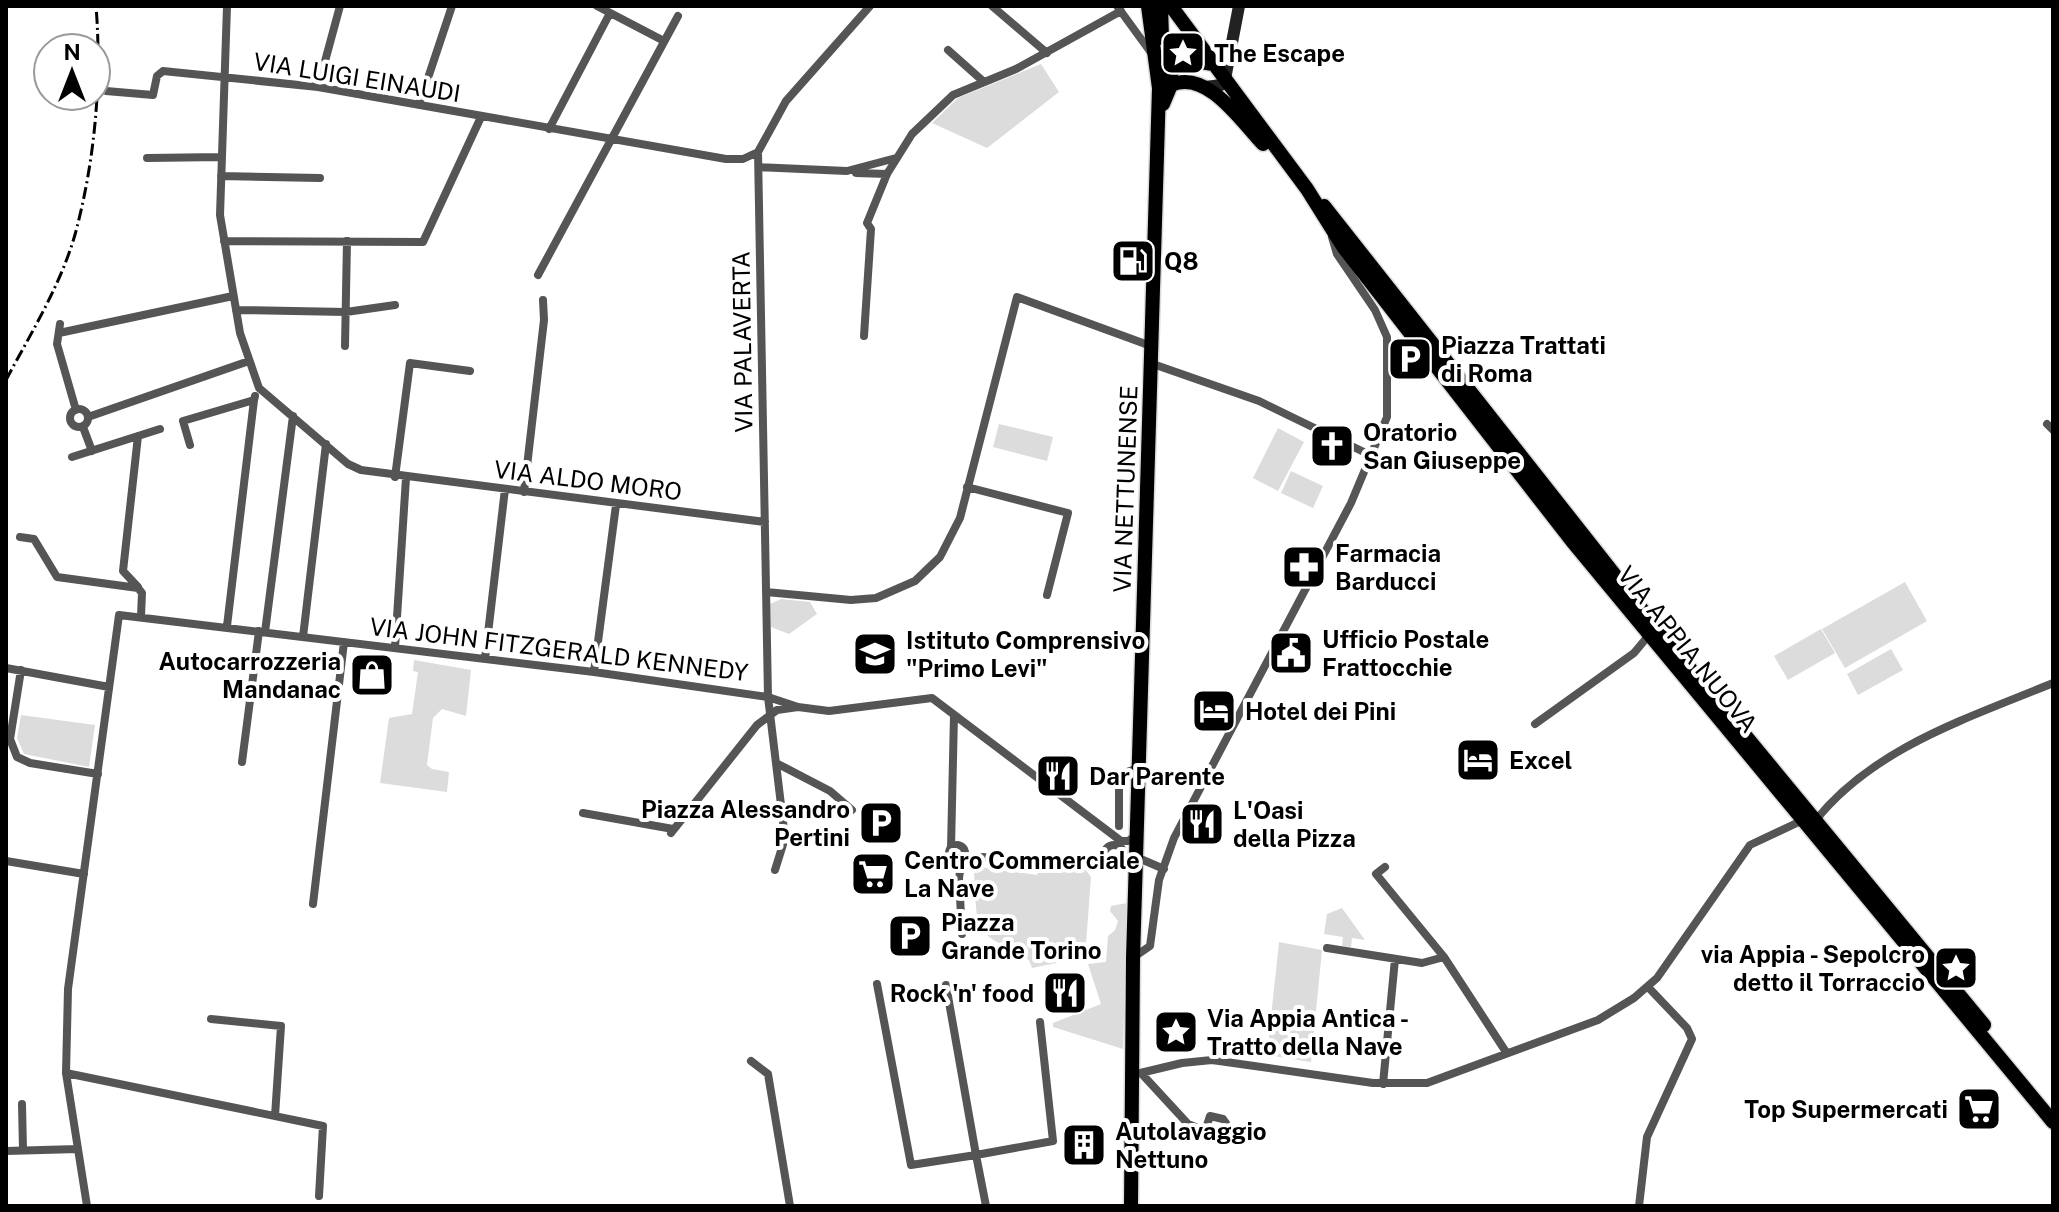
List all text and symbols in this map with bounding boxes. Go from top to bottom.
place icon: The Escape [1159,29,1207,77]
north arrow [32,32,112,112]
text: N [63,39,81,65]
place label: The Escape [1214,39,1345,67]
street label: VIA LUIGI EINAUDI [251,47,463,107]
fuel station icon: Q8 [1109,237,1157,285]
place label: Q8 [1164,247,1199,275]
street label: VIA PALAVERTA [726,251,758,433]
place label: Piazza Trattati di Roma [1441,331,1606,387]
parking icon: Piazza Trattati di Roma [1386,335,1434,383]
street label: VIA NETTUNENSE [1107,385,1143,593]
place label: Oratorio San Giuseppe [1363,418,1521,474]
church icon: Oratorio San Giuseppe [1308,422,1356,470]
street label: VIA ALDO MORO [492,455,684,505]
place label: Farmacia Barducci [1335,539,1441,595]
pharmacy icon: Farmacia Barducci [1280,543,1328,591]
street label: VIA APPIA NUOVA [1612,560,1764,738]
street label: VIA JOHN FITZGERALD KENNEDY [368,612,750,686]
place label: Ufficio Postale Frattocchie [1322,625,1489,681]
place label: Istituto Comprensivo "Primo Levi" [906,626,1145,682]
public building icon: Ufficio Postale Frattocchie [1267,629,1315,677]
school or university icon: Istituto Comprensivo "Primo Levi" [851,630,899,678]
place label: Autocarrozzeria Mandanac [159,647,341,703]
shop icon: Autocarrozzeria Mandanac [348,651,396,699]
hotel icon: Hotel dei Pini [1190,687,1238,735]
place label: Hotel dei Pini [1245,697,1396,725]
hotel icon: Excel [1454,736,1502,784]
place label: Excel [1509,746,1572,774]
restaurant icon: Dar Parente [1034,752,1082,800]
place label: Dar Parente [1089,762,1225,790]
place label: Piazza Alessandro Pertini [641,795,850,851]
place label: L'Oasi della Pizza [1233,796,1356,852]
parking icon: Piazza Alessandro Pertini [857,799,905,847]
restaurant icon: L'Oasi della Pizza [1178,800,1226,848]
place label: Centro Commerciale La Nave [904,846,1140,902]
supermarket icon: Centro Commerciale La Nave [849,850,897,898]
place label: Piazza Grande Torino [941,908,1102,964]
parking icon: Piazza Grande Torino [886,912,934,960]
place label: via Appia - Sepolcro detto il Torraccio [1701,940,1925,996]
place icon: via Appia - Sepolcro detto il Torraccio [1932,944,1980,992]
restaurant icon: Rock 'n' food [1041,969,1089,1017]
place label: Rock 'n' food [890,979,1034,1007]
place label: Via Appia Antica - Tratto della Nave [1207,1004,1409,1060]
place icon: Via Appia Antica - Tratto della Nave [1152,1008,1200,1056]
supermarket icon: Top Supermercati [1955,1085,2003,1133]
place label: Top Supermercati [1744,1095,1948,1123]
place label: Autolavaggio Nettuno [1115,1117,1267,1173]
building icon: Autolavaggio Nettuno [1060,1121,1108,1169]

